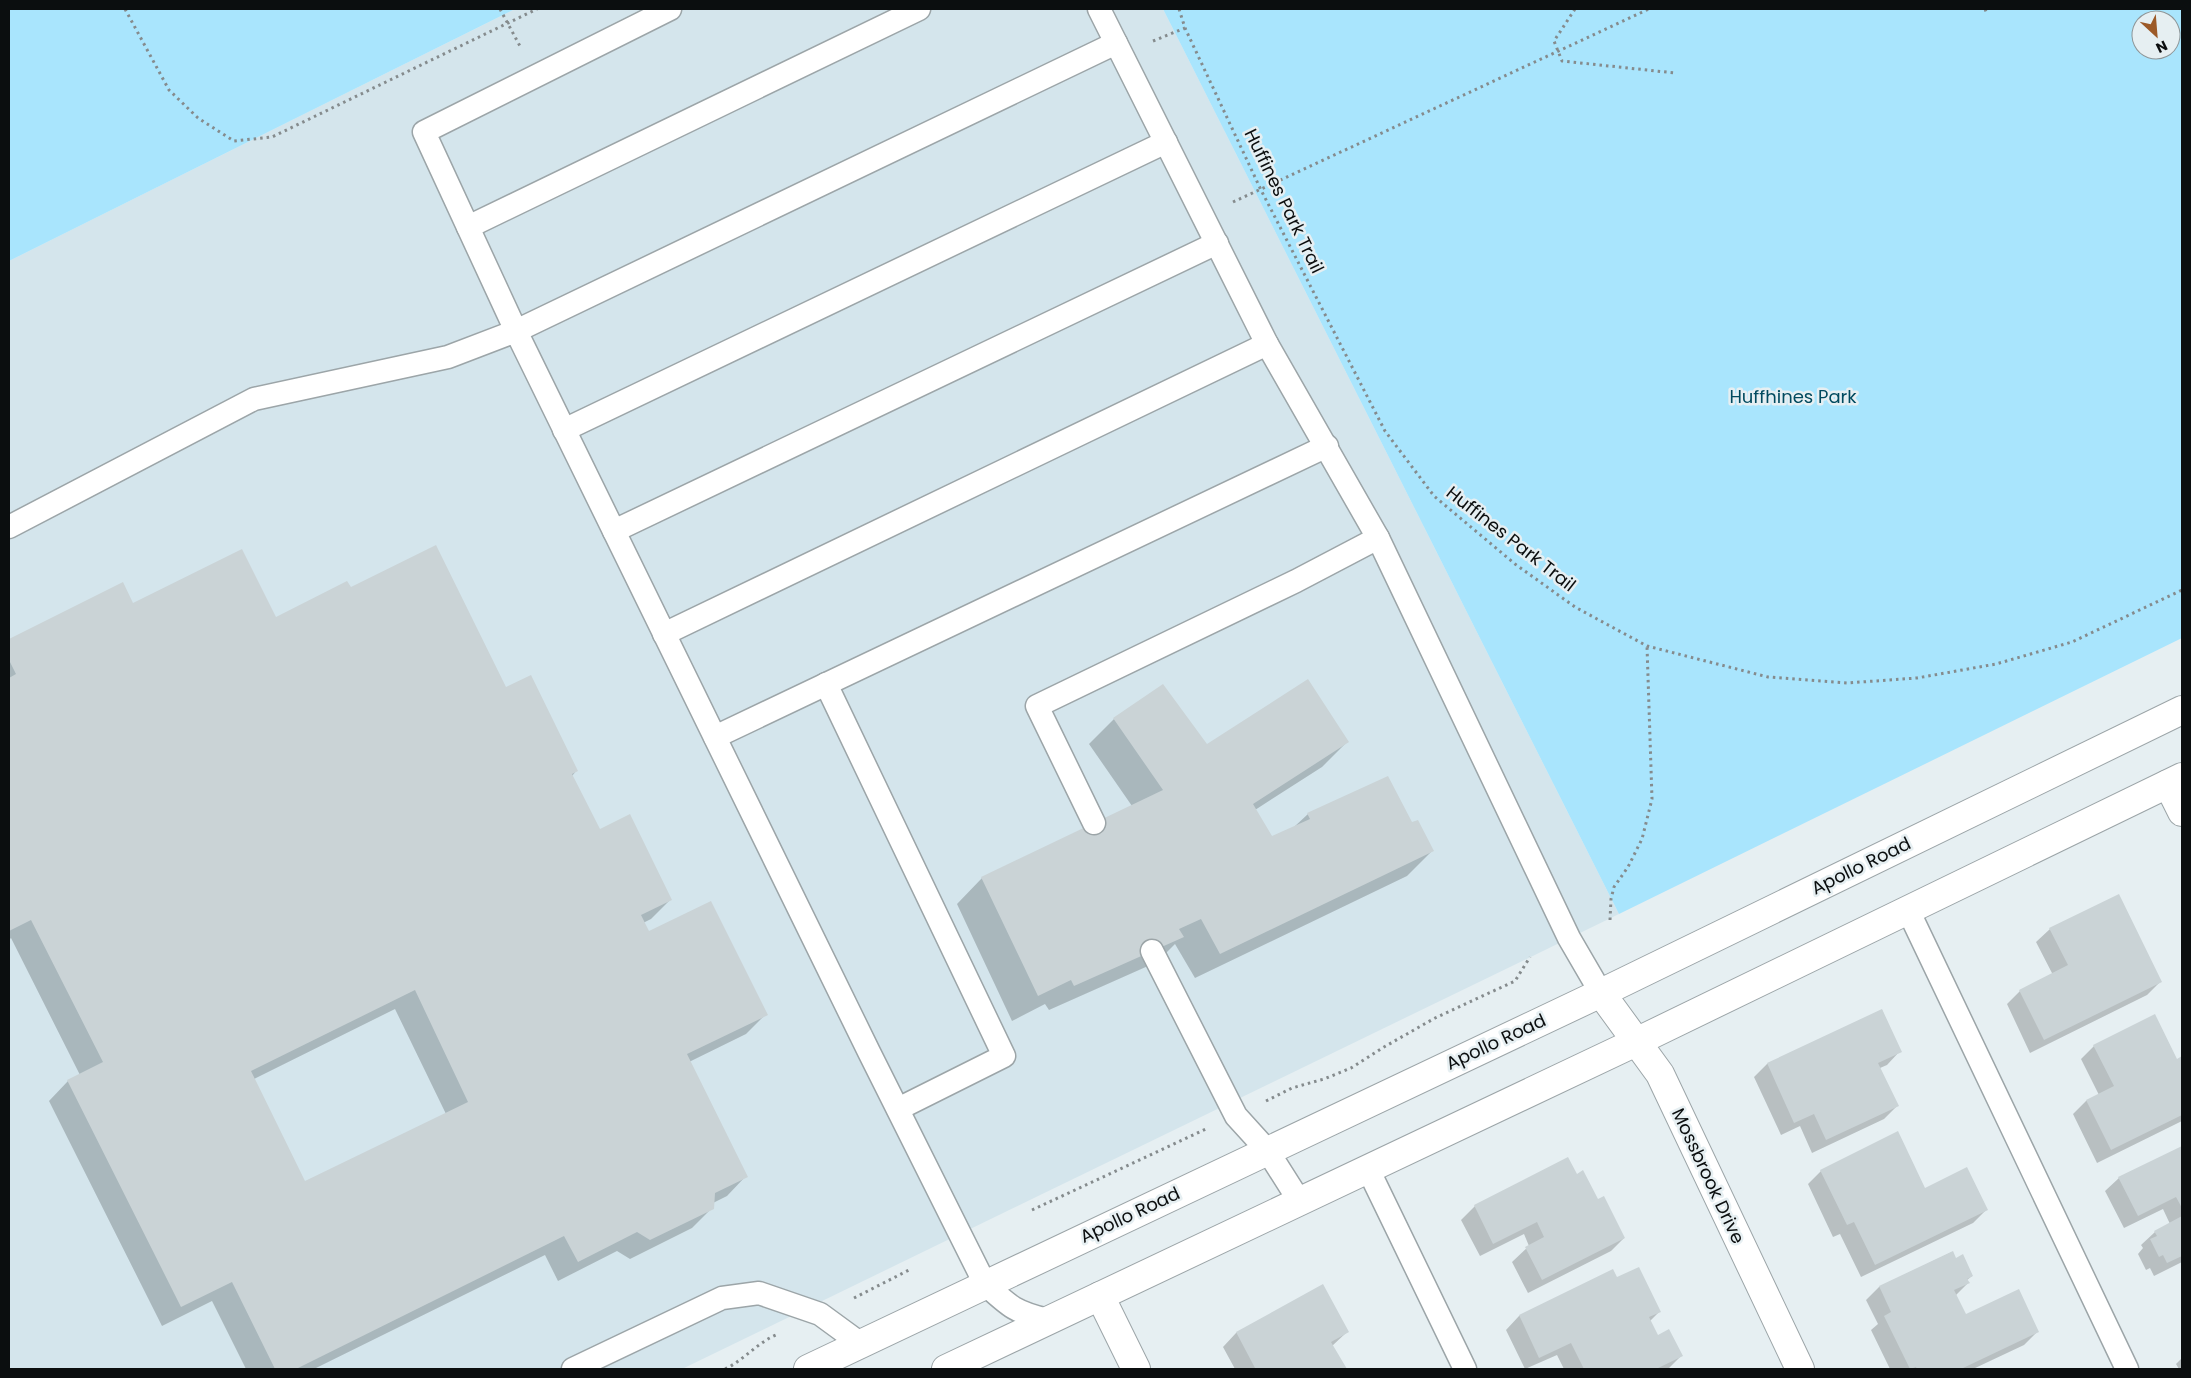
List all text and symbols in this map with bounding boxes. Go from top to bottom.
north arrow [2131,10,2181,60]
text: N [2153,35,2171,58]
street label: Huffines Park Trail [1239,124,1330,277]
park label: Huffhines Park [1729,384,1857,409]
street label: Huffines Park Trail [1441,480,1581,597]
street label: Apollo Road [1807,831,1915,900]
street label: Apollo Road [1442,1007,1550,1076]
street label: Mossbrook Drive [1666,1104,1751,1248]
street label: Apollo Road [1076,1180,1184,1249]

